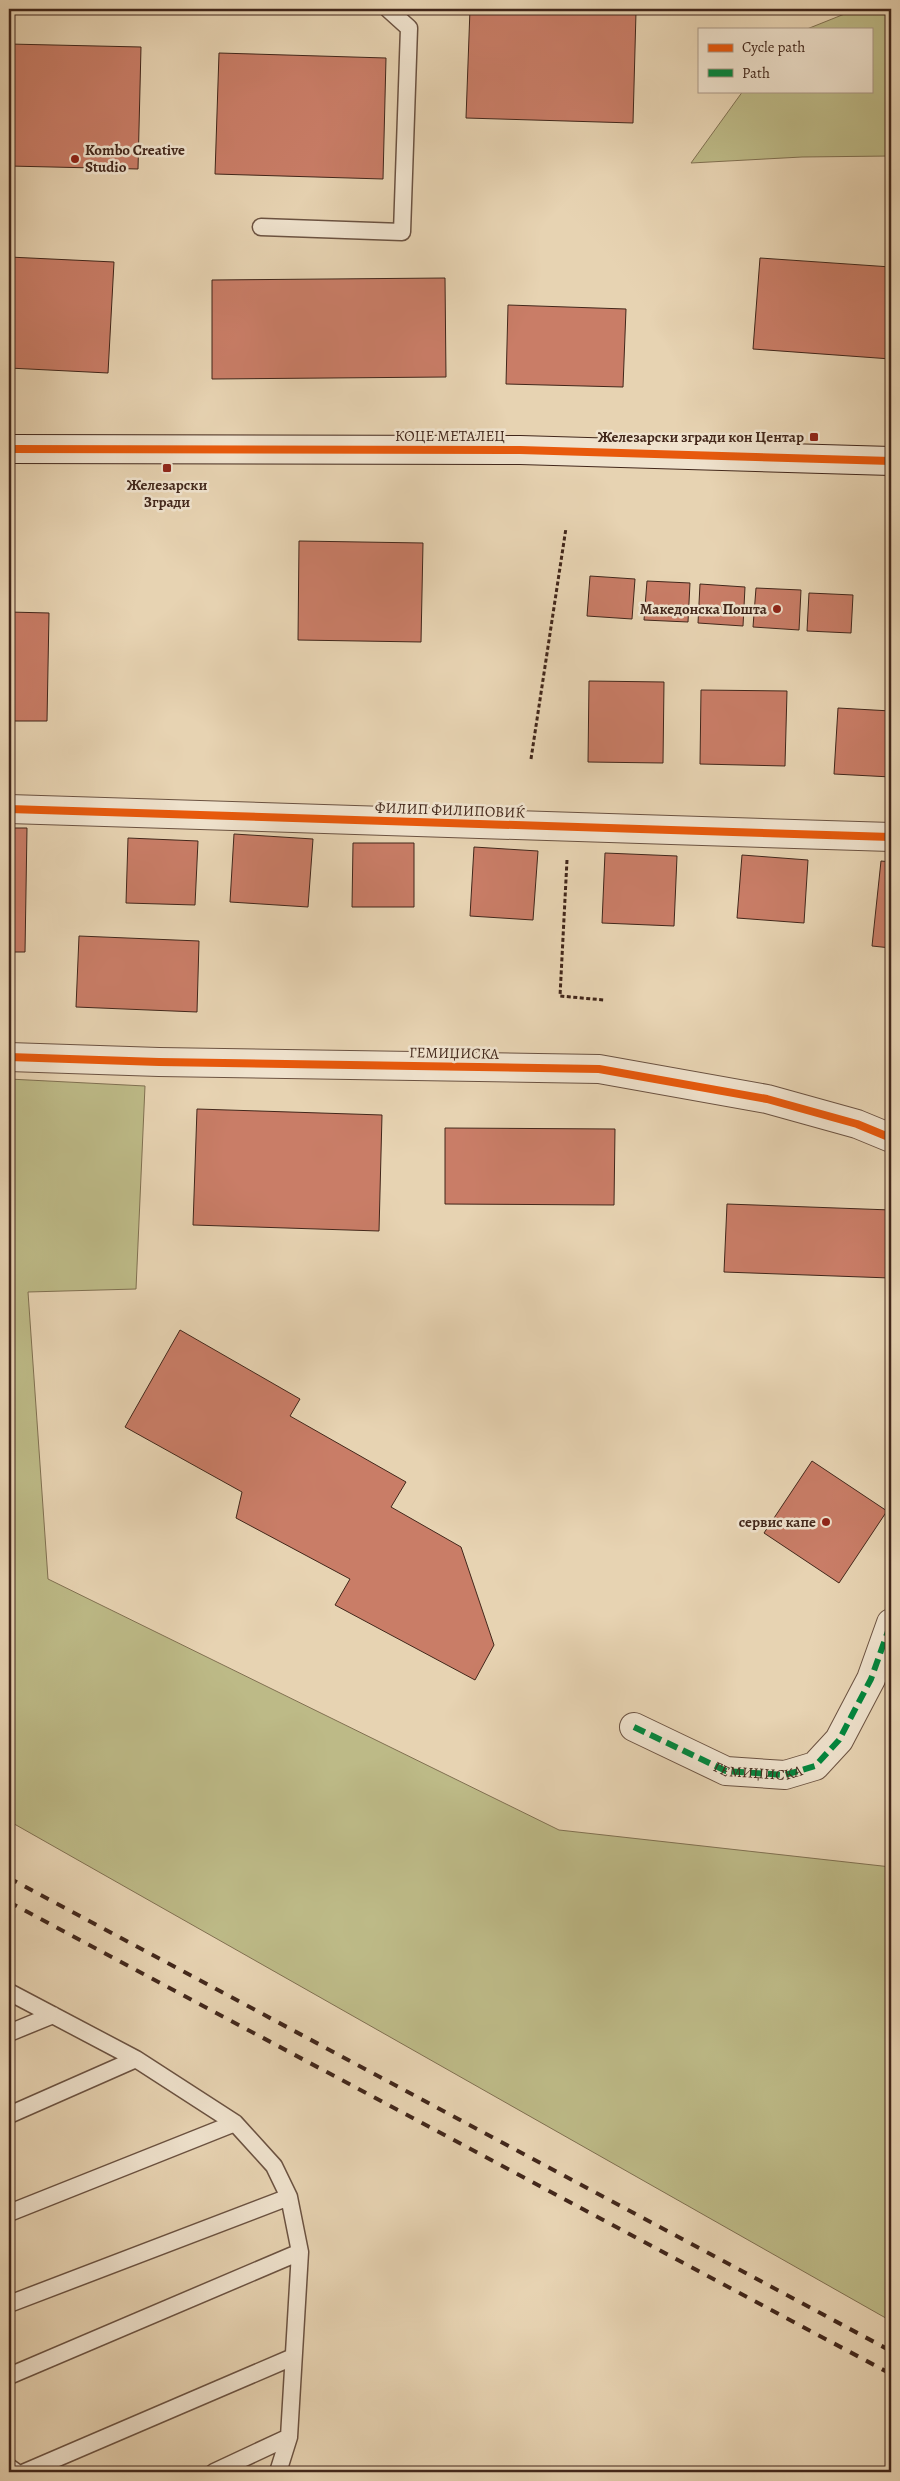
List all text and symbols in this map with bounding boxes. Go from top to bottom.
legend [698,28,872,92]
text: Cycle path [742,37,805,57]
text: Path [742,63,770,83]
place label: Kombo Creative Studio [85,140,185,177]
marker: Kombo Creative Studio [69,153,81,165]
street label: КОЦЕ МЕТАЛЕЦ [395,426,505,446]
place label: Железарски згради кон Центар [598,427,804,447]
marker: Железарски згради кон Центар [808,431,820,443]
marker: Железарски Згради [161,462,173,474]
place label: Железарски Згради [127,475,207,512]
place label: Македонска Пошта [640,599,768,619]
marker: Македонска Пошта [771,603,783,615]
street label: ФИЛИП ФИЛИПОВИЌ [375,797,526,823]
street label: ГЕМИЏИСКА [409,1042,499,1064]
place label: сервис капе [739,1512,816,1532]
marker: сервис капе [820,1516,832,1528]
street label: ГЕМИЏИСКА [710,1756,805,1785]

